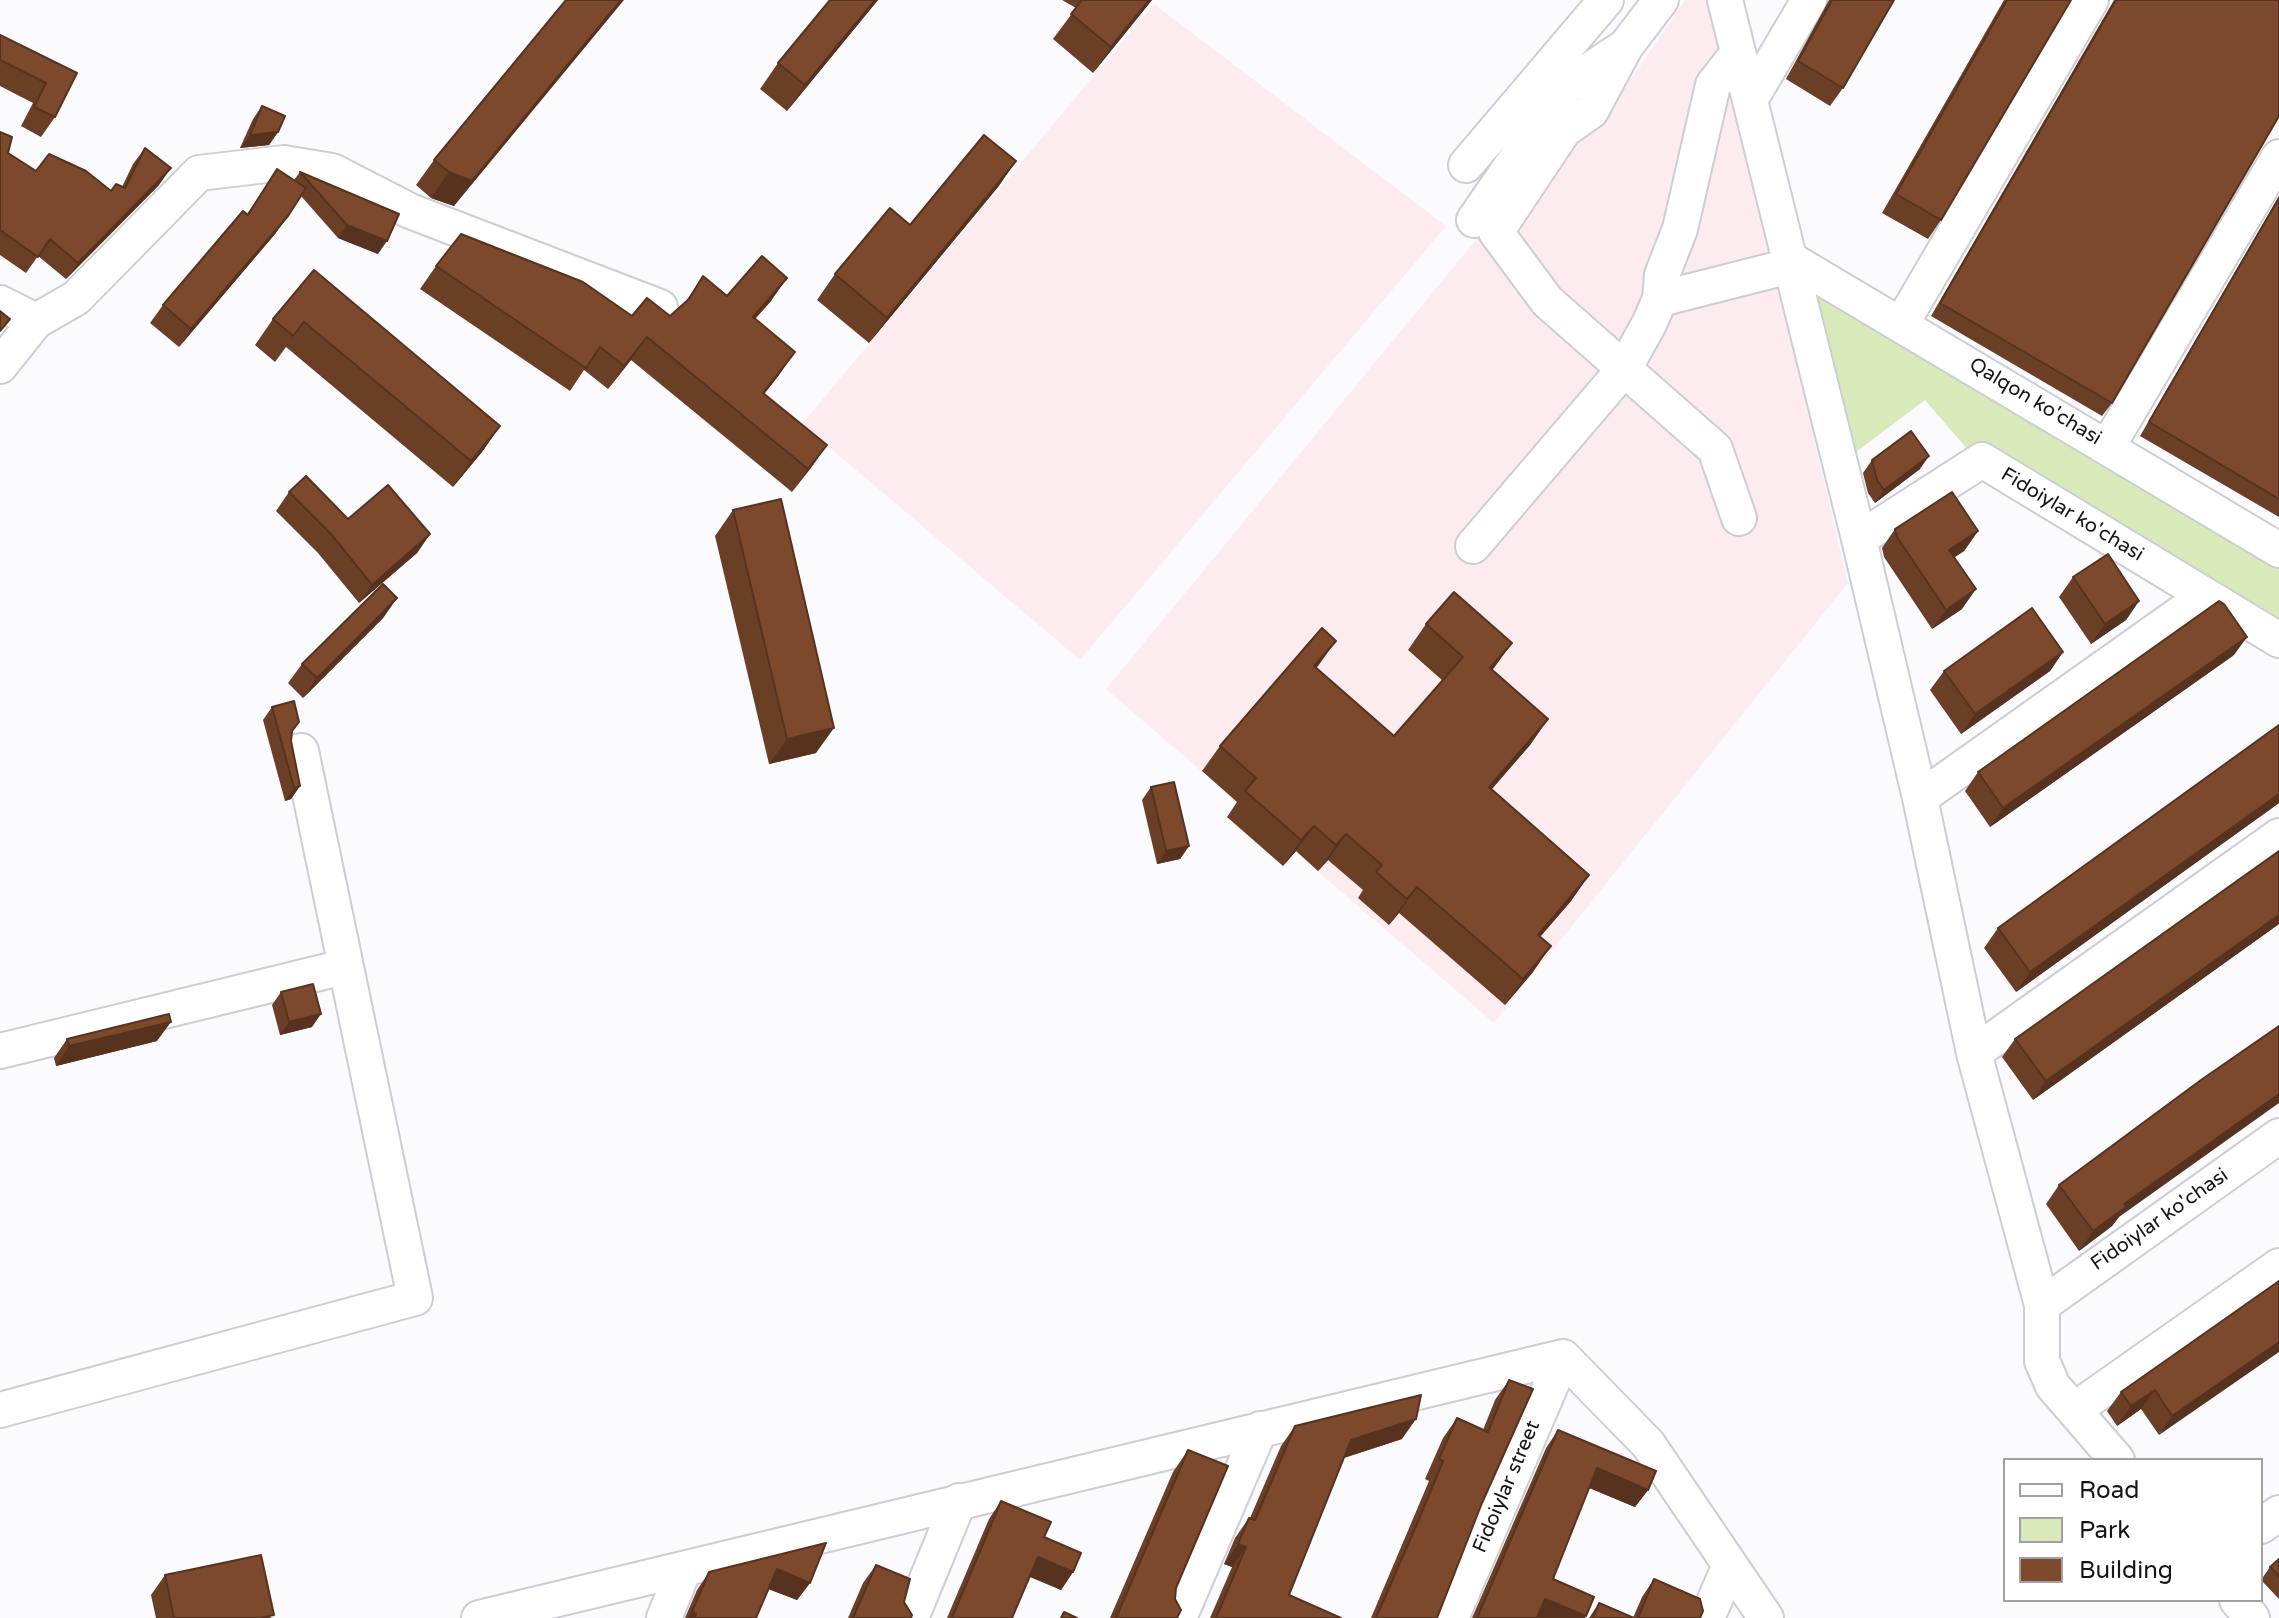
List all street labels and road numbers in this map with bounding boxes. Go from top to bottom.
street label: Qalqon ko'chasi [1964,353,2106,451]
street label: Fidoiylar ko'chasi [1996,463,2148,567]
street label: Fidoiylar ko'chasi [2087,1164,2233,1276]
street label: Fidoiylar street [1468,1417,1546,1557]

